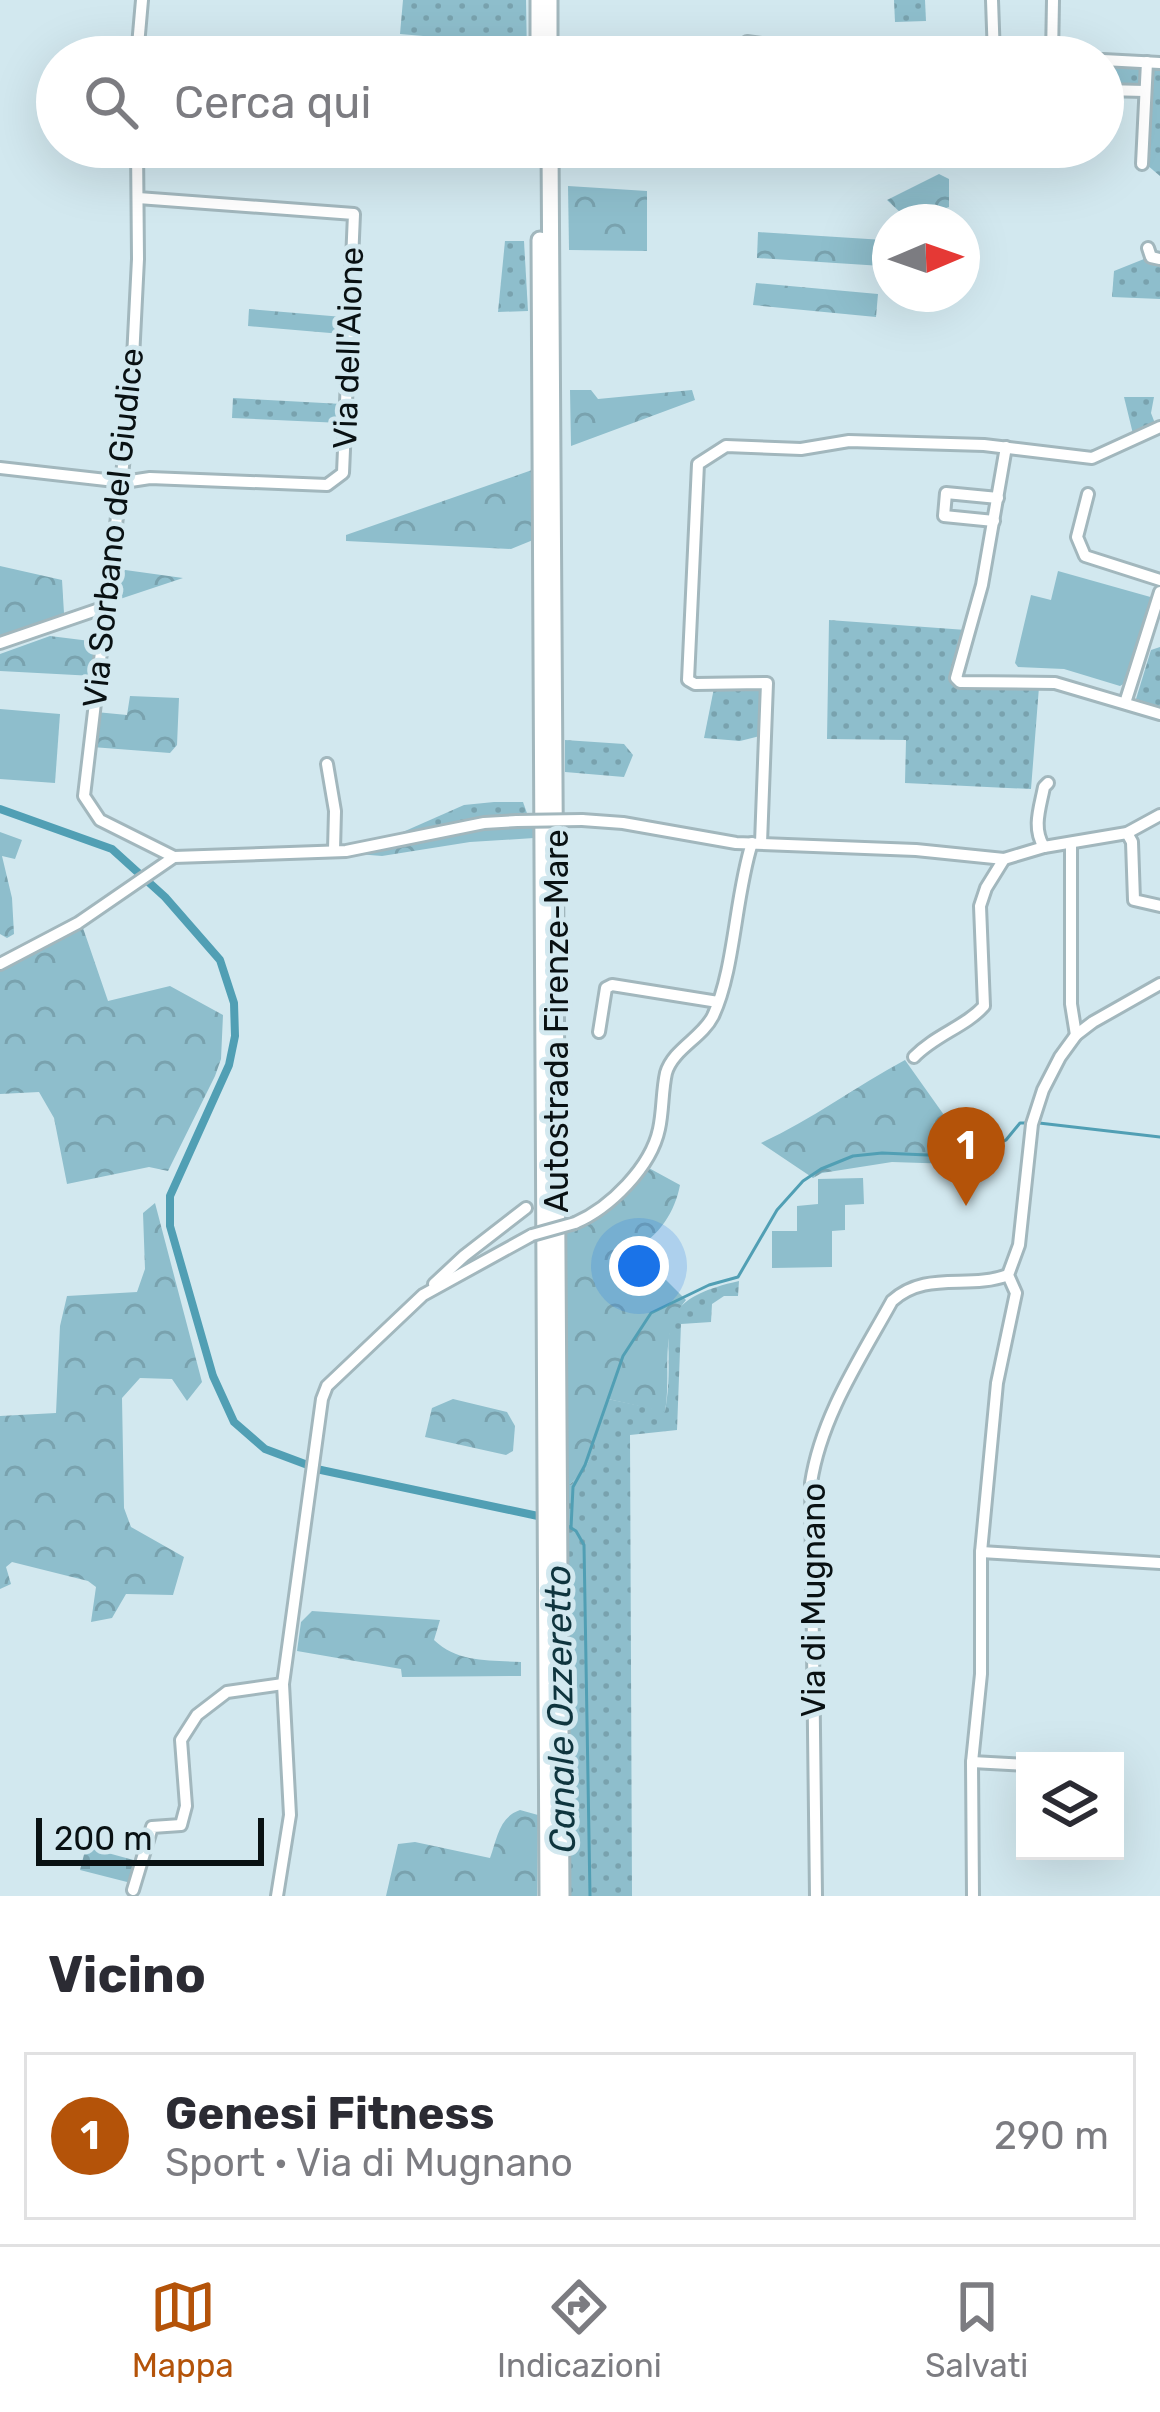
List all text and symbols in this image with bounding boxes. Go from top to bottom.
search box [36,36,1124,168]
icon: search [78,69,144,135]
text: Cerca qui [174,76,371,129]
north arrow [872,204,980,312]
street label: Via dell'Aione [325,246,371,450]
street label: Via Sorbano del Giudice [75,346,151,710]
street label: Autostrada Firenze-Mare [537,829,576,1213]
pin: 1 [927,1107,1005,1206]
your location [609,1236,669,1296]
street label: Via di Mugnano [794,1483,833,1717]
water label: Canale Ozzeretto [536,1565,584,1853]
map controls [1016,1752,1124,1860]
button: layers [1016,1752,1124,1860]
scale bar [36,1812,264,1865]
text: 200 m [54,1819,153,1858]
text: Vicino [48,1944,206,2005]
text: Genesi Fitness [165,2087,494,2140]
text: 1 [80,2113,100,2159]
text: 290 m [994,2113,1109,2159]
text: Sport · Via di Mugnano [165,2140,573,2186]
tab: Mappa [132,2274,234,2385]
tab: Indicazioni [497,2274,662,2385]
tab: Salvati [925,2274,1028,2385]

